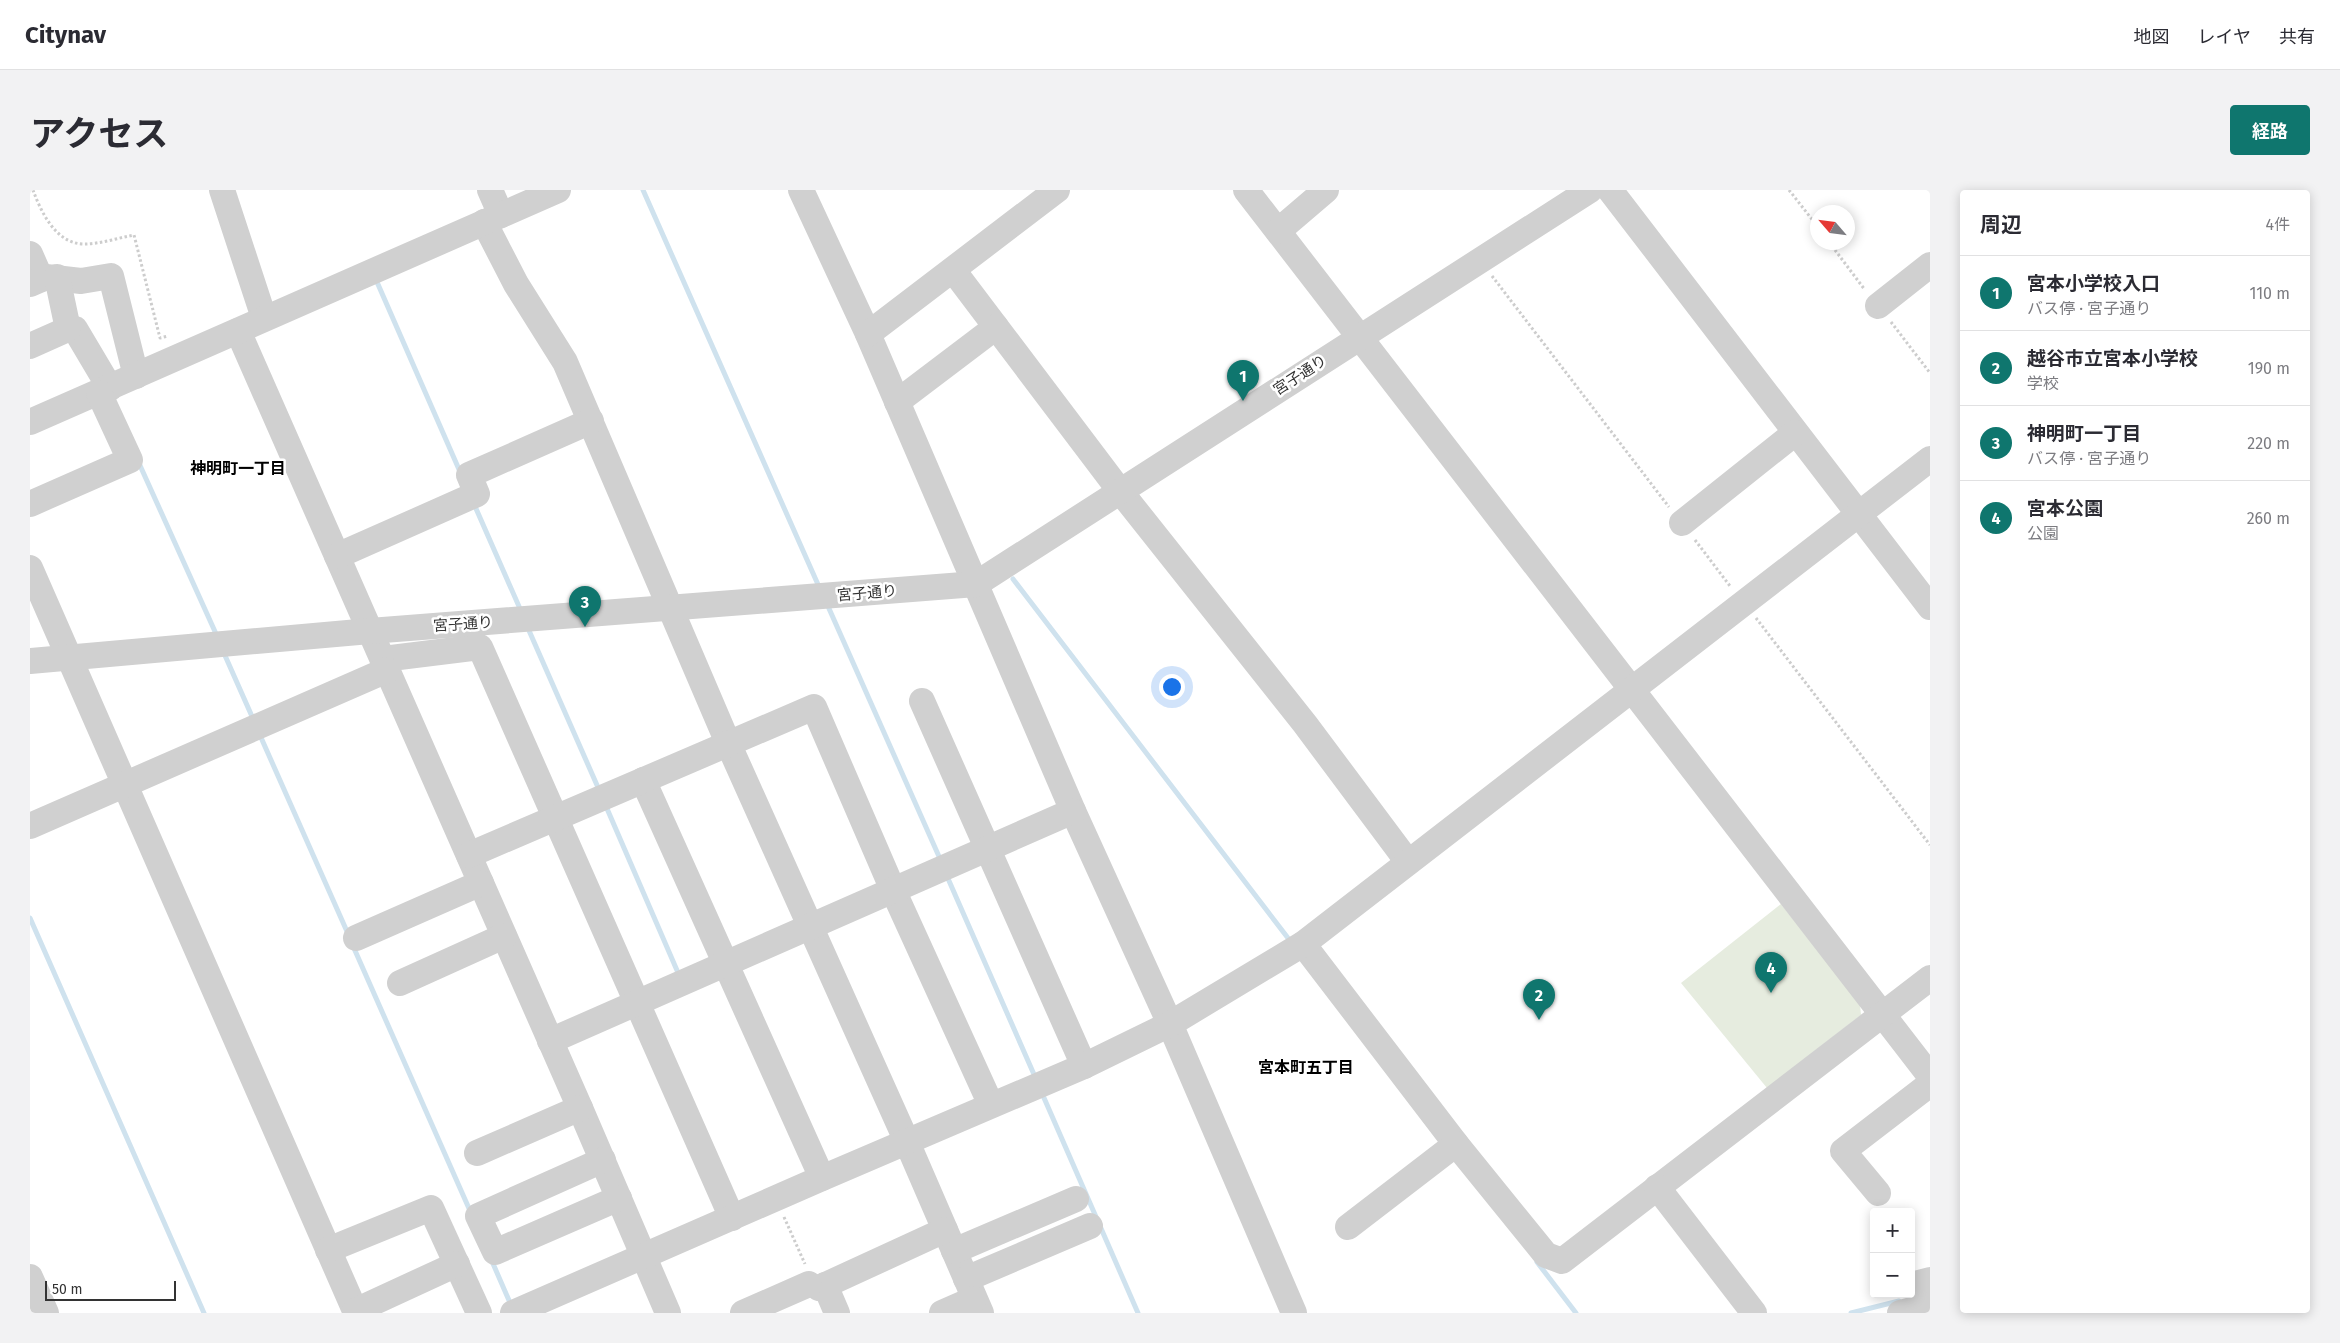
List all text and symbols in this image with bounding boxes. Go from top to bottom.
text: Citynav [25,21,106,49]
text: 地図 [2134,26,2170,48]
text: レイヤ [2198,26,2251,48]
text: 共有 [2279,26,2315,48]
button: 経路 [2230,105,2310,155]
text: アクセス [30,113,168,155]
north arrow [1810,205,1855,250]
text: 周辺 [1980,212,2022,238]
text: 4件 [2265,215,2290,234]
text: 宮本小学校入口 [2027,272,2160,295]
text: 1 [1992,284,2000,303]
text: 110 m [2249,284,2290,303]
text: バス停 · 宮子通り [2027,299,2151,318]
text: 越谷市立宮本小学校 [2027,347,2198,370]
street label: 宮子通り [1270,351,1330,399]
text: 2 [1992,359,2000,378]
text: 190 m [2248,359,2290,378]
pin: 1 [1227,360,1259,401]
text: 学校 [2027,374,2059,393]
text: 神明町一丁目 [2027,422,2141,445]
text: 3 [1992,434,2000,453]
text: 220 m [2247,434,2290,453]
text: バス停 · 宮子通り [2027,449,2151,468]
district label: 神明町一丁目 [190,459,286,478]
text: 宮本公園 [2027,497,2103,520]
text: 4 [1991,509,2001,528]
text: 260 m [2247,509,2290,528]
text: 公園 [2027,524,2059,543]
street label: 宮子通り [836,581,898,605]
pin: 3 [569,586,601,627]
street label: 宮子通り [432,613,494,635]
your location [1159,674,1185,700]
pin: 4 [1755,952,1787,993]
pin: 2 [1523,979,1555,1020]
district label: 宮本町五丁目 [1258,1058,1354,1077]
map controls [1870,1208,1915,1298]
button: + [1870,1208,1915,1253]
button: − [1870,1253,1915,1298]
scale bar [45,1278,176,1301]
text: 50 m [52,1281,83,1298]

